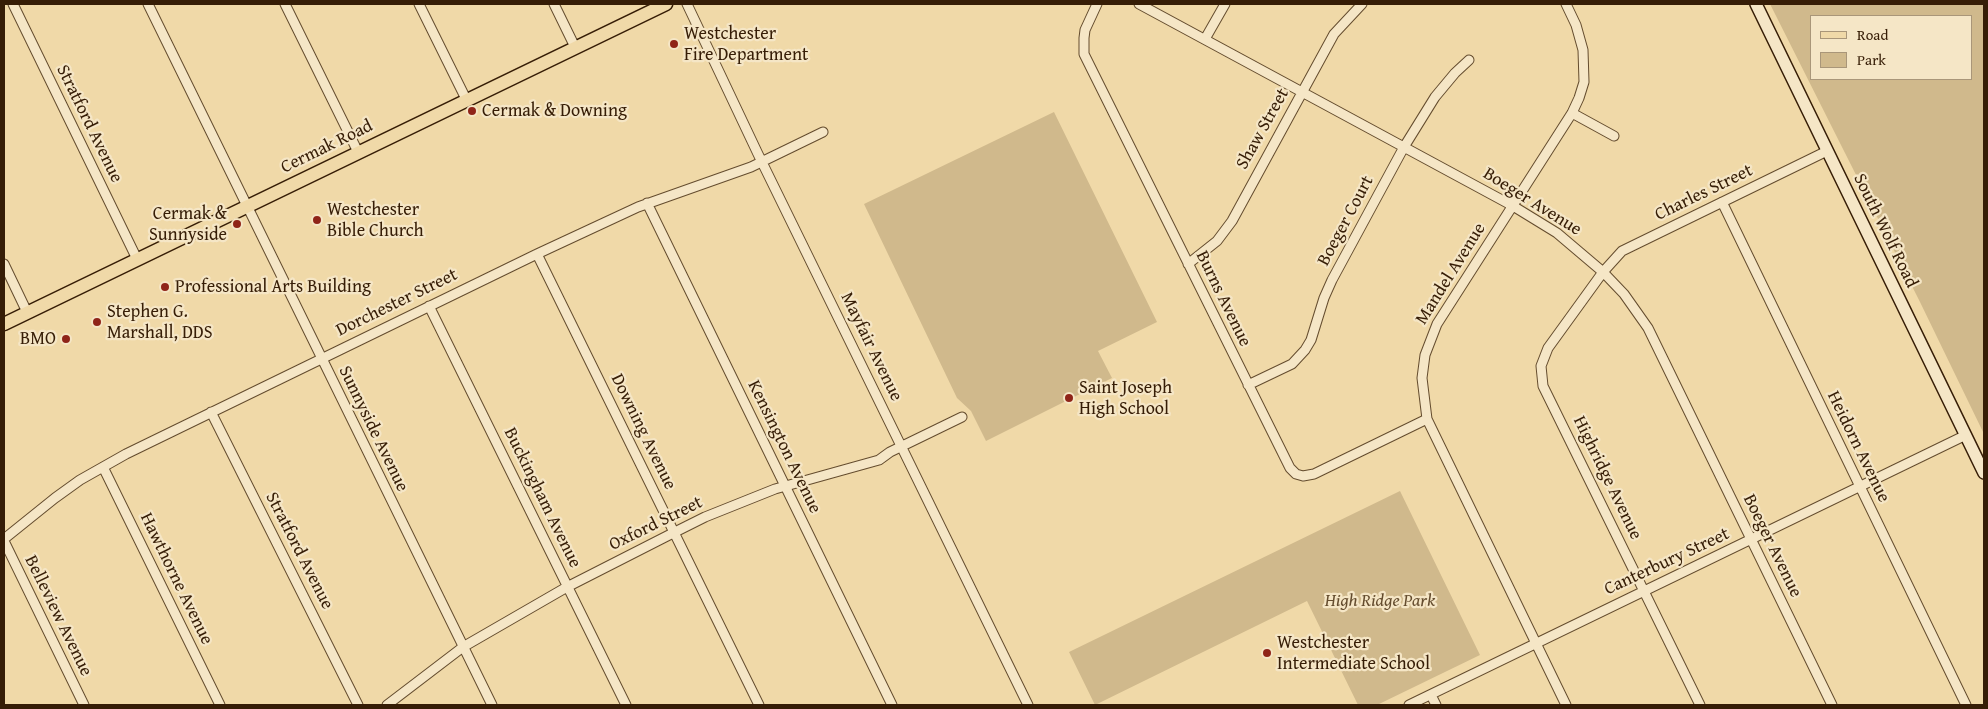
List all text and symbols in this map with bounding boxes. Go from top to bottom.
legend [1810,15,1973,80]
place label: Westchester Fire Department [684,23,808,66]
text: Road [1857,24,1888,45]
marker: Westchester Fire Department [668,38,680,50]
text: Park [1857,49,1886,70]
street label: Stratford Avenue [51,62,127,186]
street label: Shaw Street [1232,85,1294,173]
place label: Cermak & Downing [482,100,627,122]
marker: Cermak & Downing [466,105,478,117]
street label: Cermak Road [277,115,377,179]
street label: Charles Street [1652,160,1756,226]
street label: Boeger Avenue [1479,163,1585,241]
street label: South Wolf Road [1848,170,1922,292]
street label: Boeger Court [1313,172,1379,270]
place label: Westchester Bible Church [327,199,424,242]
place label: Cermak & Sunnyside [149,203,227,245]
marker: Westchester Bible Church [311,214,323,226]
marker: Cermak & Sunnyside [231,218,243,230]
street label: Mandel Avenue [1411,219,1491,329]
street label: Burns Avenue [1191,248,1255,350]
street label: Dorchester Street [333,264,461,342]
place label: Professional Arts Building [175,276,371,298]
marker: Professional Arts Building [159,281,171,293]
street label: Mayfair Avenue [835,289,907,405]
place label: Stephen G. Marshall, DDS [107,301,213,344]
marker: Stephen G. Marshall, DDS [91,316,103,328]
place label: BMO [20,328,56,350]
marker: BMO [60,333,72,345]
street label: Sunnyside Avenue [333,363,413,495]
street label: Downing Avenue [606,371,680,493]
street label: Kensington Avenue [742,377,826,517]
place label: Saint Joseph High School [1079,377,1172,419]
street label: Heidorn Avenue [1822,388,1894,506]
marker: Saint Joseph High School [1063,392,1075,404]
street label: Highridge Avenue [1568,413,1646,543]
street label: Buckingham Avenue [499,424,585,572]
street label: Stratford Avenue [260,489,338,613]
street label: Boeger Avenue [1738,491,1806,601]
street label: Oxford Street [606,492,706,556]
street label: Hawthorne Avenue [135,510,217,648]
street label: Canterbury Street [1601,524,1733,600]
street label: Belleview Avenue [19,552,97,680]
park label: High Ridge Park [1325,590,1435,612]
place label: Westchester Intermediate School [1277,632,1430,674]
marker: Westchester Intermediate School [1261,647,1273,659]

